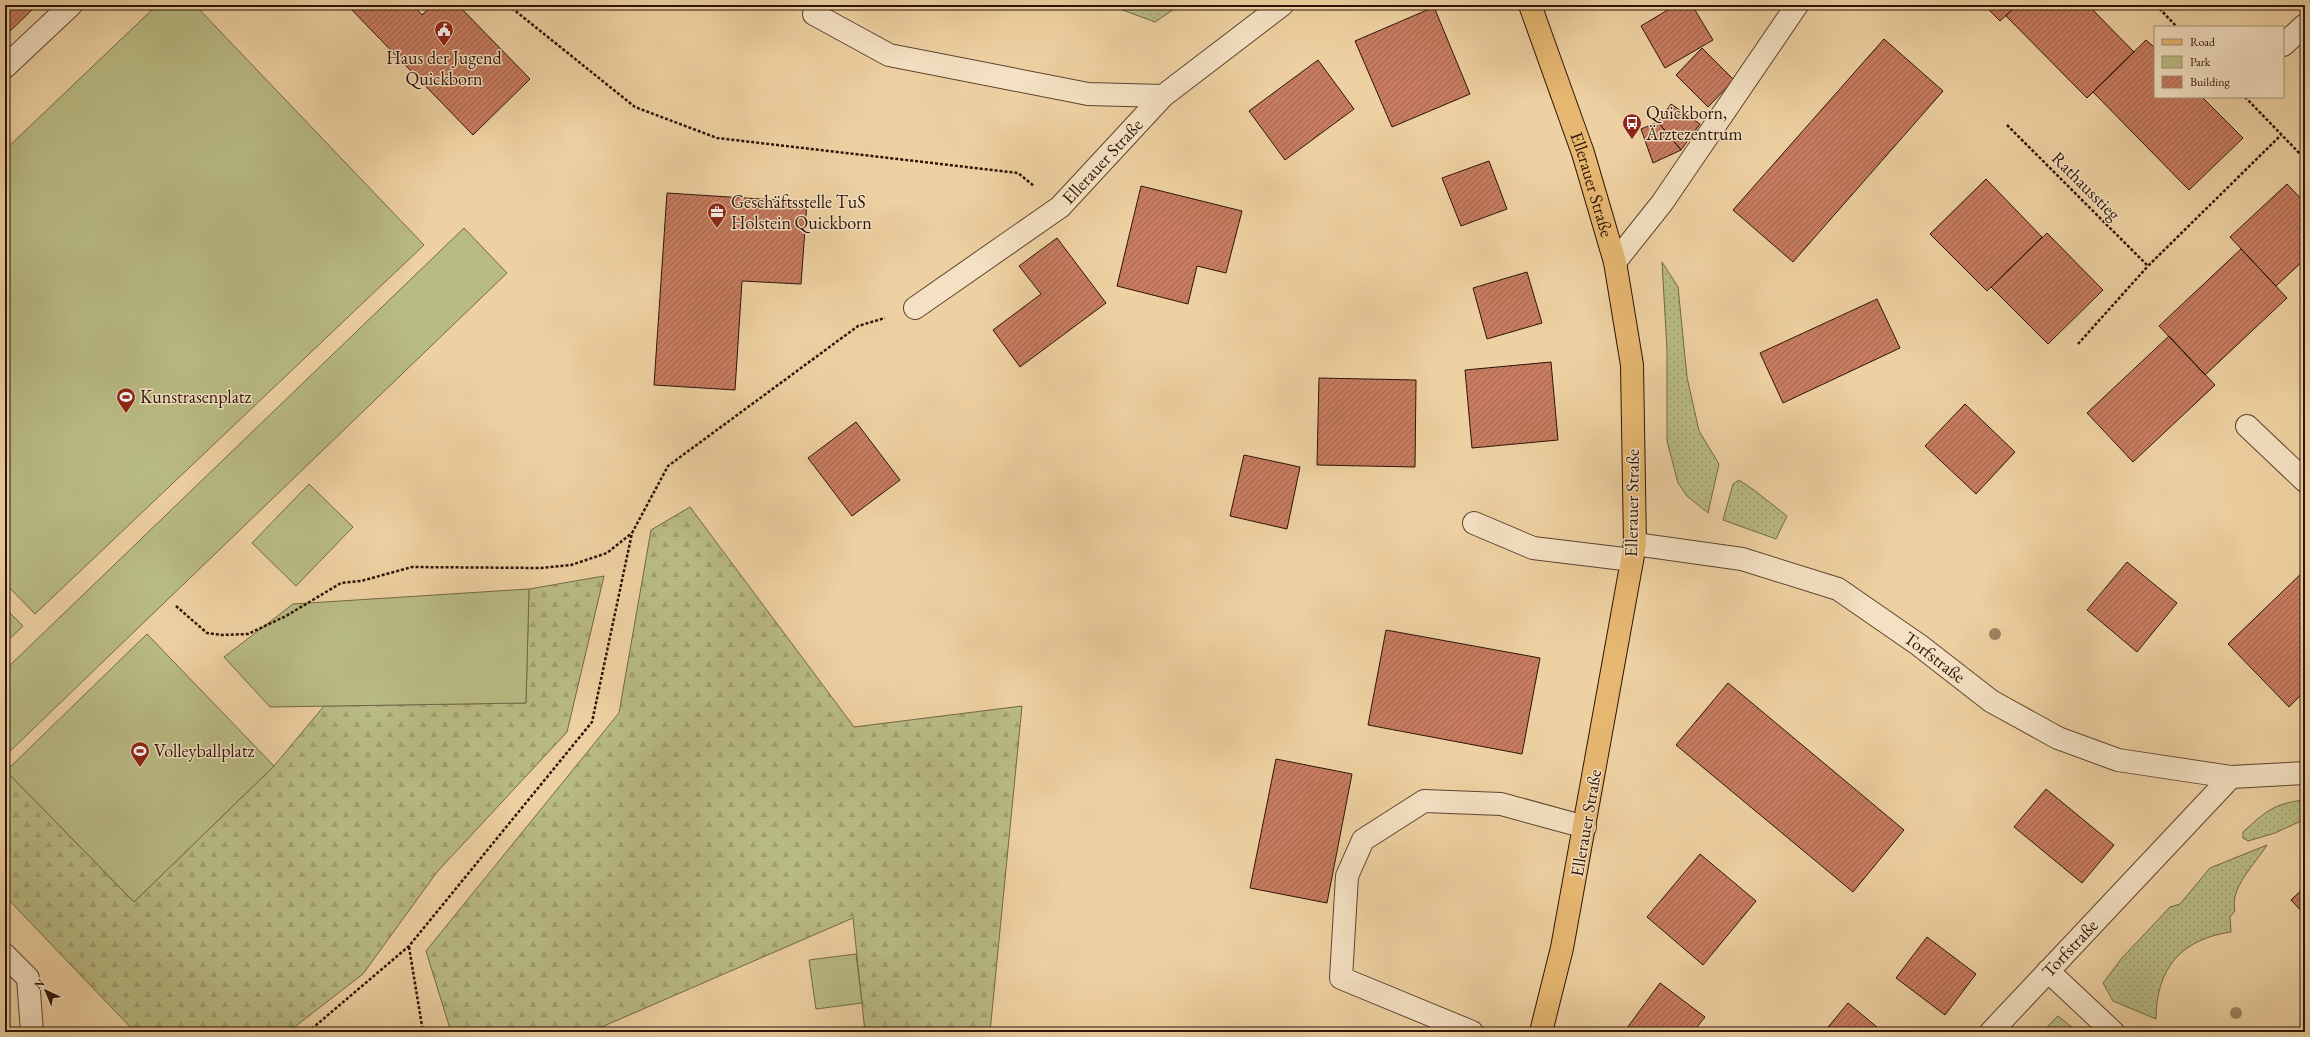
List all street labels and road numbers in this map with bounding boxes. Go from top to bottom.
street label: Ellerauer Straße [1057,113,1147,209]
street label: Ellerauer Straße [1565,129,1619,240]
street label: Rathausstieg [2047,146,2126,225]
street label: Ellerauer Straße [1619,449,1644,557]
street label: Torfstraße [1900,626,1970,688]
street label: Ellerauer Straße [1565,768,1606,878]
street label: Torfstraße [2037,914,2102,982]

